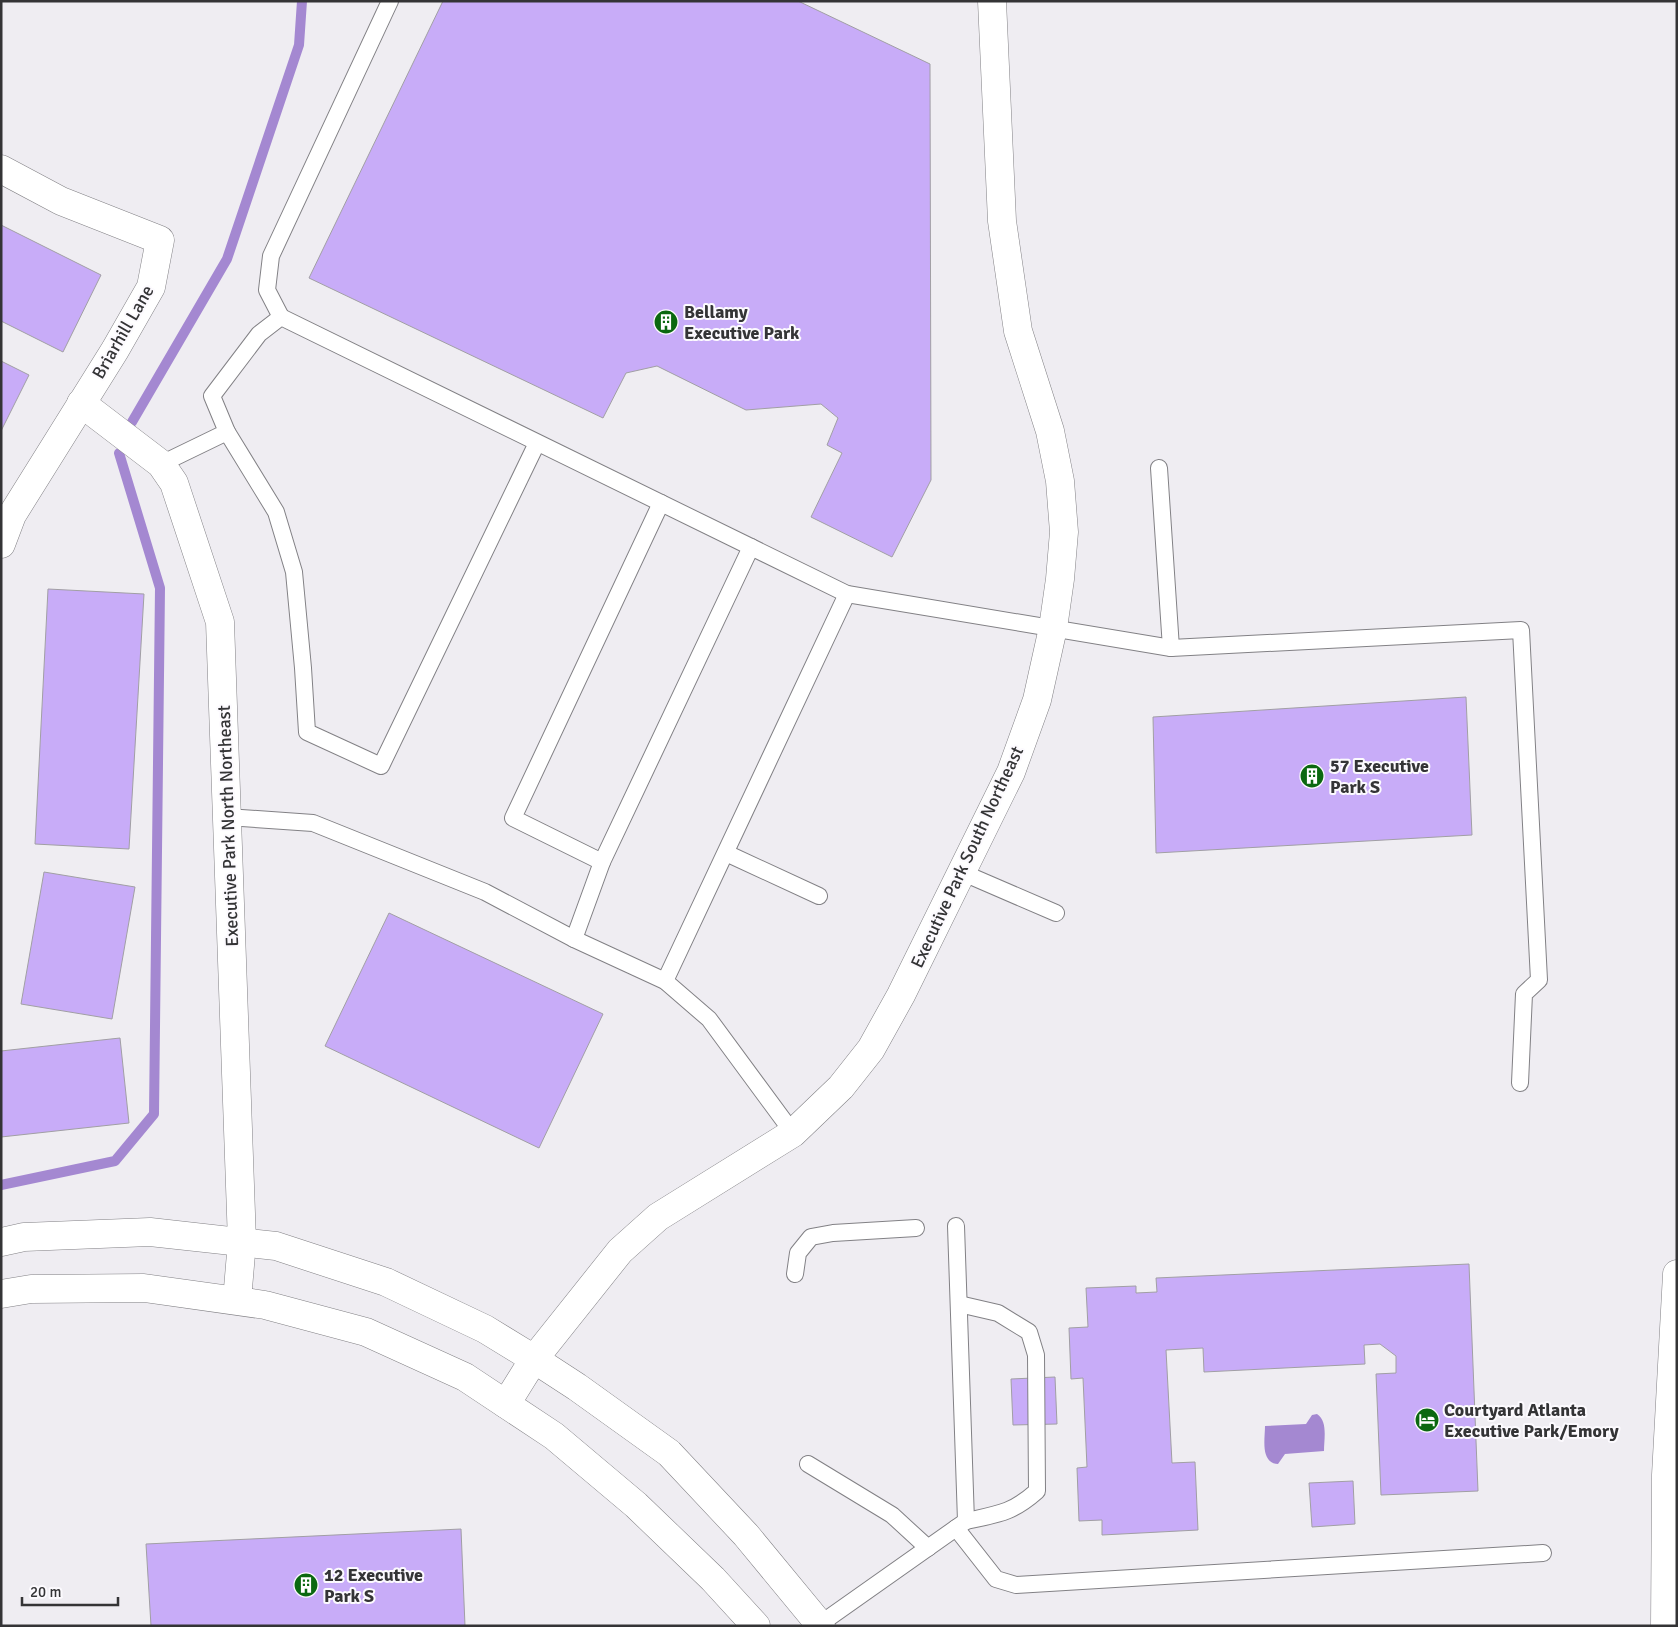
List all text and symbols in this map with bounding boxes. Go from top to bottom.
street label: Briarhill Lane [87,281,159,383]
place label: Bellamy Executive Park [684,301,800,344]
building icon: Bellamy Executive Park [653,309,679,335]
street label: Executive Park North Northeast [213,705,243,947]
street label: Executive Park South Northeast [906,743,1028,971]
place label: 57 Executive Park S [1330,755,1429,798]
building icon: 57 Executive Park S [1299,763,1325,789]
place label: Courtyard Atlanta Executive Park/Emory [1444,1399,1619,1442]
hotel icon: Courtyard Atlanta Executive Park/Emory [1414,1407,1440,1433]
place label: 12 Executive Park S [324,1564,423,1607]
building icon: 12 Executive Park S [293,1572,319,1598]
scale bar [22,1574,119,1606]
text: 20 m [30,1583,61,1601]

